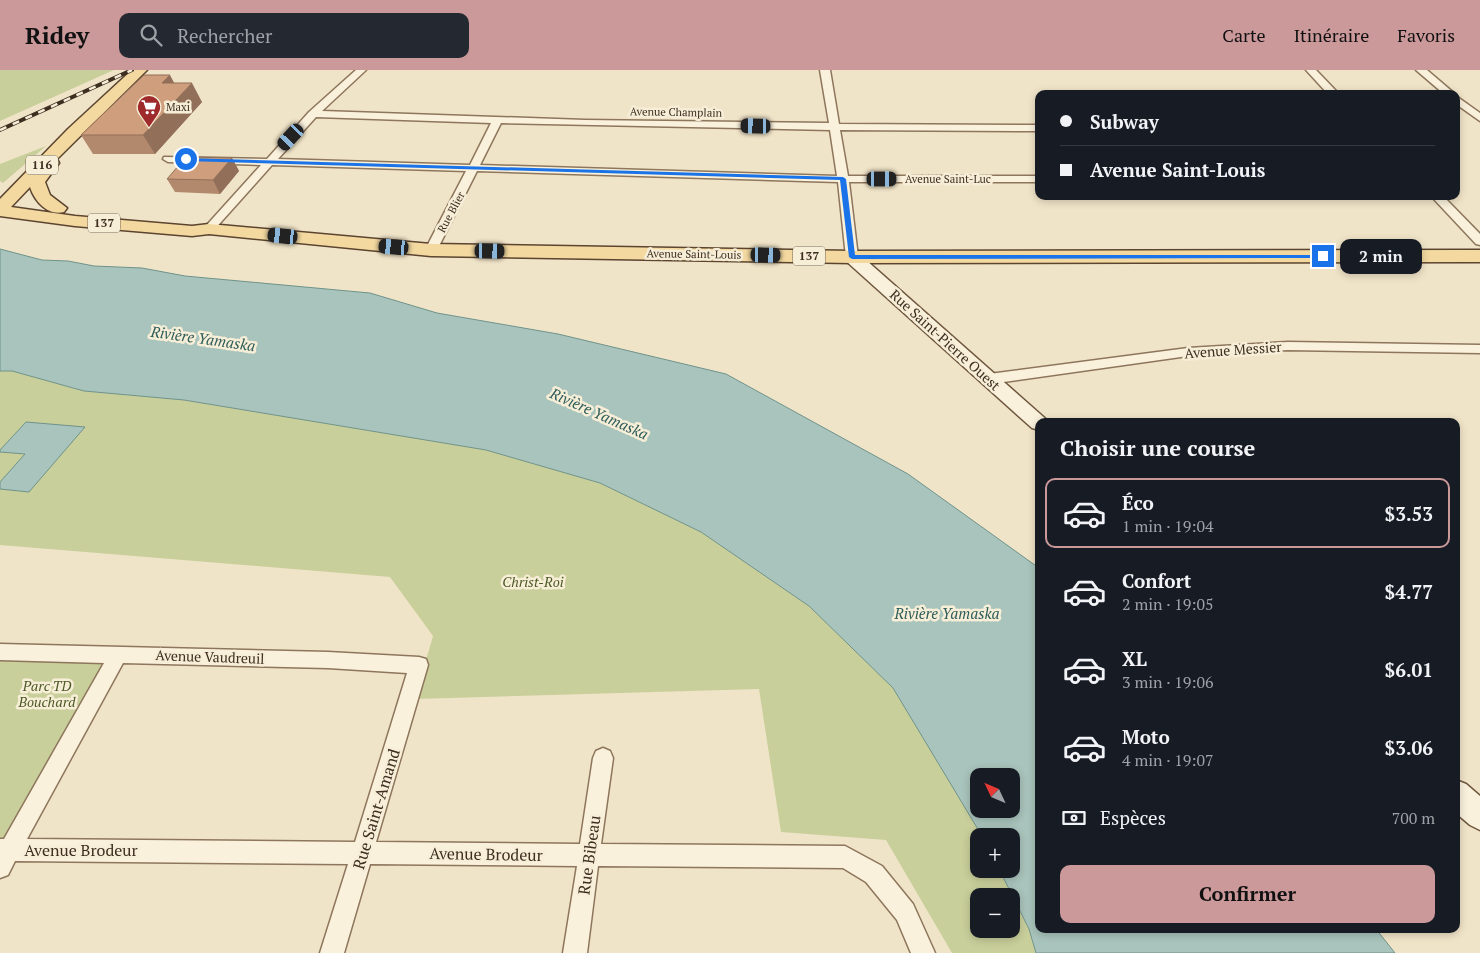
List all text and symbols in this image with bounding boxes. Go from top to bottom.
search box [119,13,469,58]
text: Ridey [25,19,89,51]
icon: search [137,21,165,49]
text: Rechercher [177,23,272,48]
text: Carte [1222,23,1266,47]
text: Itinéraire [1294,23,1369,47]
text: Favoris [1397,23,1455,47]
supermarket icon: Maxi [136,94,162,128]
place label: Maxi [166,100,190,114]
street label: Avenue Champlain [630,104,723,120]
text: Subway [1090,109,1159,134]
car [740,118,771,134]
car [275,121,306,153]
route start [175,148,197,170]
road number: 116 [26,156,58,174]
text: Avenue Saint-Louis [1090,157,1265,182]
car [867,172,897,187]
street label: Avenue Saint-Luc [905,172,991,186]
street label: Rue Blier [434,188,468,235]
road number: 137 [88,214,120,232]
car [267,227,298,245]
car [378,238,409,256]
callout: 2 min [1340,238,1423,274]
car [474,243,505,259]
route end [1312,245,1334,267]
text: 2 min [1359,245,1403,267]
street label: Avenue Saint-Louis [646,246,742,262]
car [750,247,781,263]
road number: 137 [793,247,825,266]
street label: Rue Saint-Pierre Ouest [886,285,1005,395]
water label: Rivière Yamaska [149,321,257,355]
street label: Avenue Messier [1184,337,1283,362]
water label: Rivière Yamaska [546,382,652,444]
text: Choisir une course [1060,433,1255,462]
text: Éco [1122,490,1154,515]
icon: car [1062,491,1107,536]
text: $3.53 [1384,501,1433,526]
text: 1 min · 19:04 [1122,515,1214,537]
text: Confort [1122,568,1191,593]
icon: car [1062,569,1107,614]
park label: Christ-Roi [502,572,564,591]
text: $4.77 [1384,579,1433,604]
text: 2 min · 19:05 [1122,593,1214,615]
water label: Rivière Yamaska [893,603,1000,623]
street label: Avenue Vaudreuil [155,645,265,668]
text: XL [1122,646,1147,671]
icon: car [1062,647,1107,692]
text: $6.01 [1384,657,1433,682]
text: 3 min · 19:06 [1122,671,1214,693]
park label: Parc TD Bouchard [17,676,76,711]
text: Moto [1122,724,1170,749]
icon: car [1062,725,1107,770]
text: $3.06 [1384,735,1433,760]
street label: Rue Saint-Amand [347,746,405,872]
text: 4 min · 19:07 [1122,749,1214,771]
north arrow [970,768,1020,818]
map controls [970,768,1020,938]
icon: cash [1060,804,1088,832]
text: Espèces [1100,805,1166,830]
text: 700 m [1392,807,1435,829]
street label: Rue Bibeau [573,814,605,896]
button: + [970,828,1020,878]
street label: Avenue Brodeur [24,839,139,861]
street label: Avenue Brodeur [429,842,544,866]
button: Confirmer [1060,865,1435,923]
button: − [970,888,1020,938]

